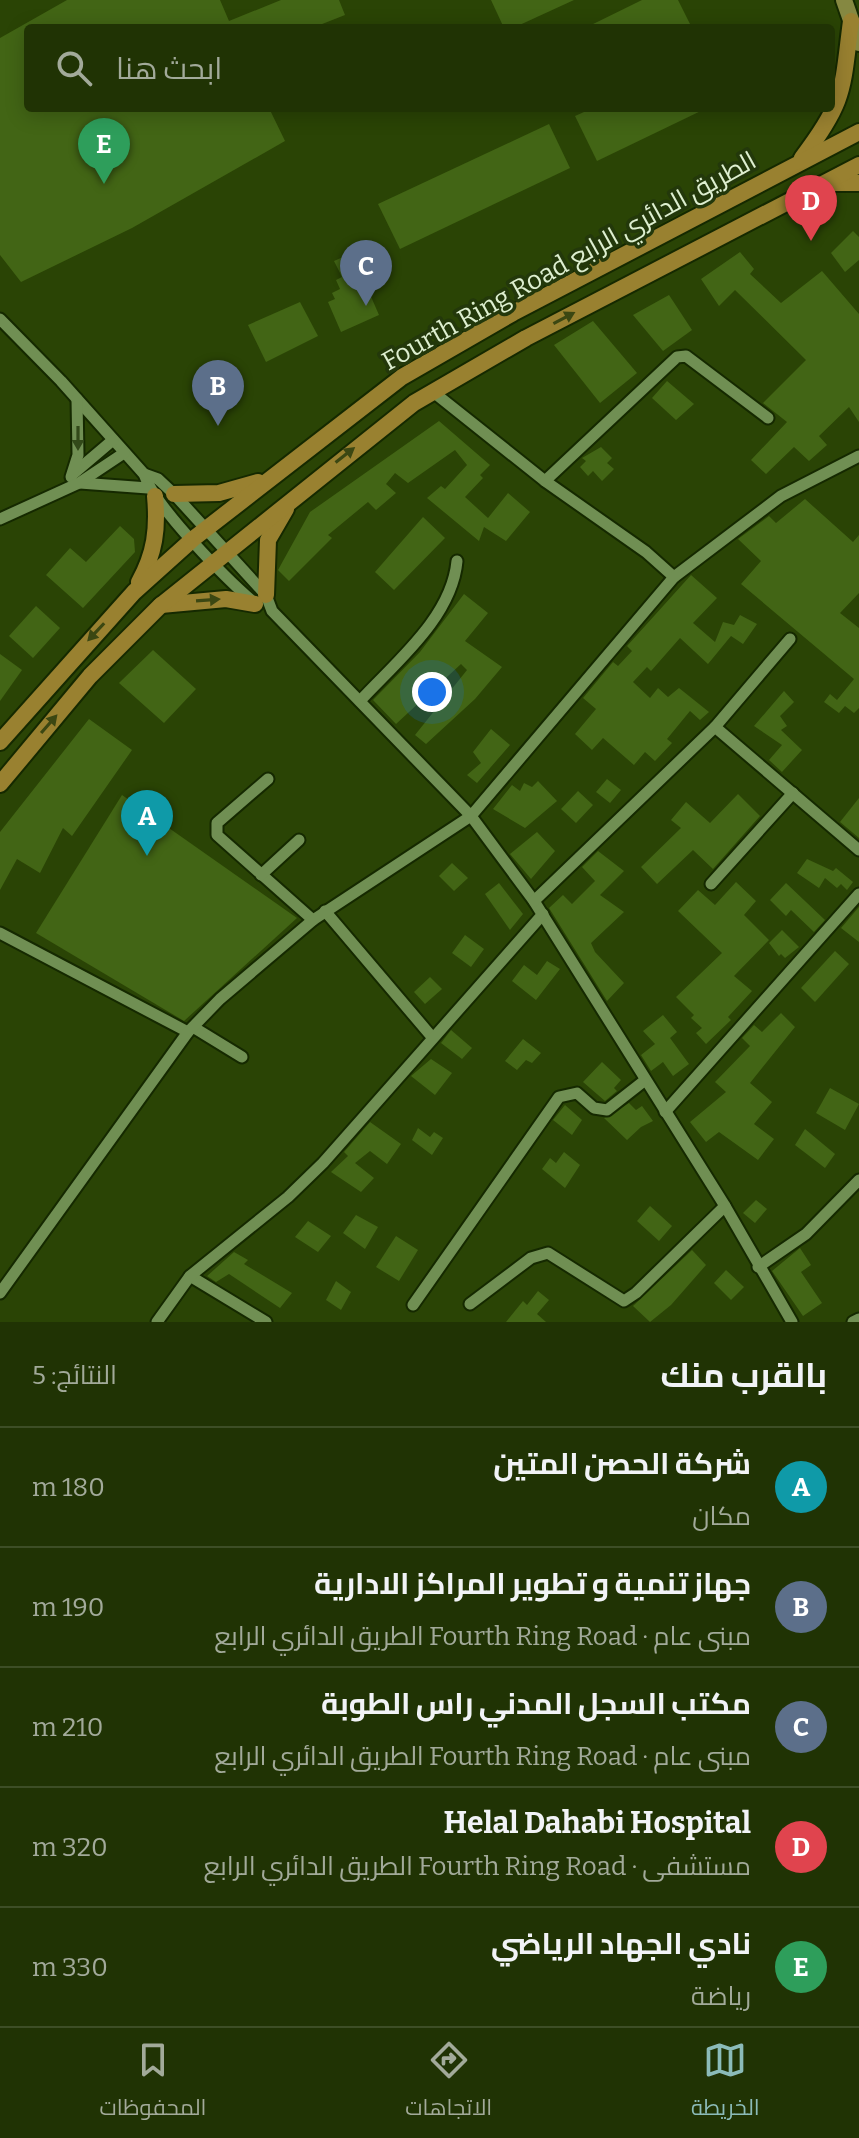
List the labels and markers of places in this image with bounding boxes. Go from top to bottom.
pin: E [78,118,130,184]
pin: D [785,175,837,241]
pin: C [340,240,392,306]
pin: B [192,360,244,426]
pin: A [121,790,173,856]

